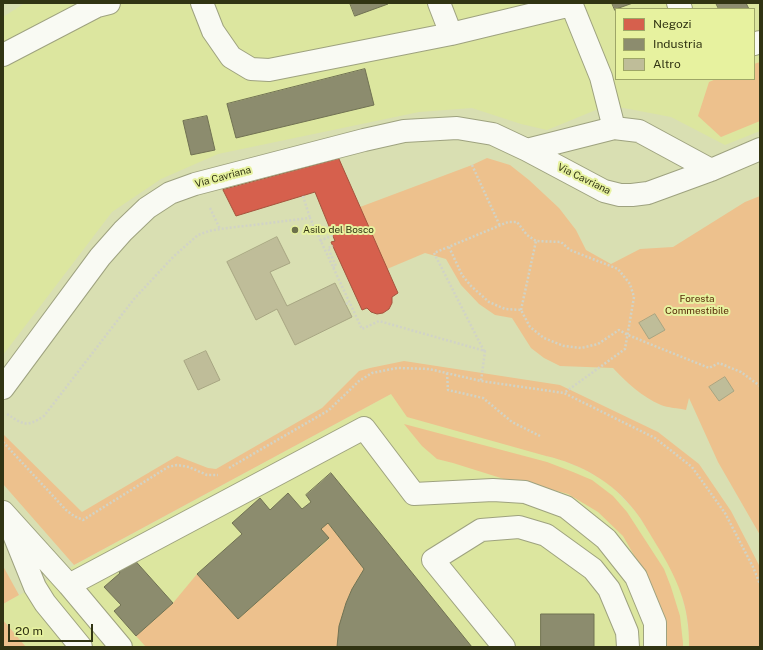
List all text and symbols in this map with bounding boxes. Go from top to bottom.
legend [615,8,755,80]
text: Negozi [653,17,691,31]
text: Industria [653,37,702,51]
text: Altro [653,57,681,71]
street label: Via Cavriana [555,161,613,197]
street label: Via Cavriana [194,164,252,190]
place label: Asilo del Bosco [303,224,374,236]
marker: Asilo del Bosco [290,225,300,235]
park label: Foresta Commestibile [665,293,729,316]
scale bar [10,616,95,642]
text: 20 m [15,624,43,638]

